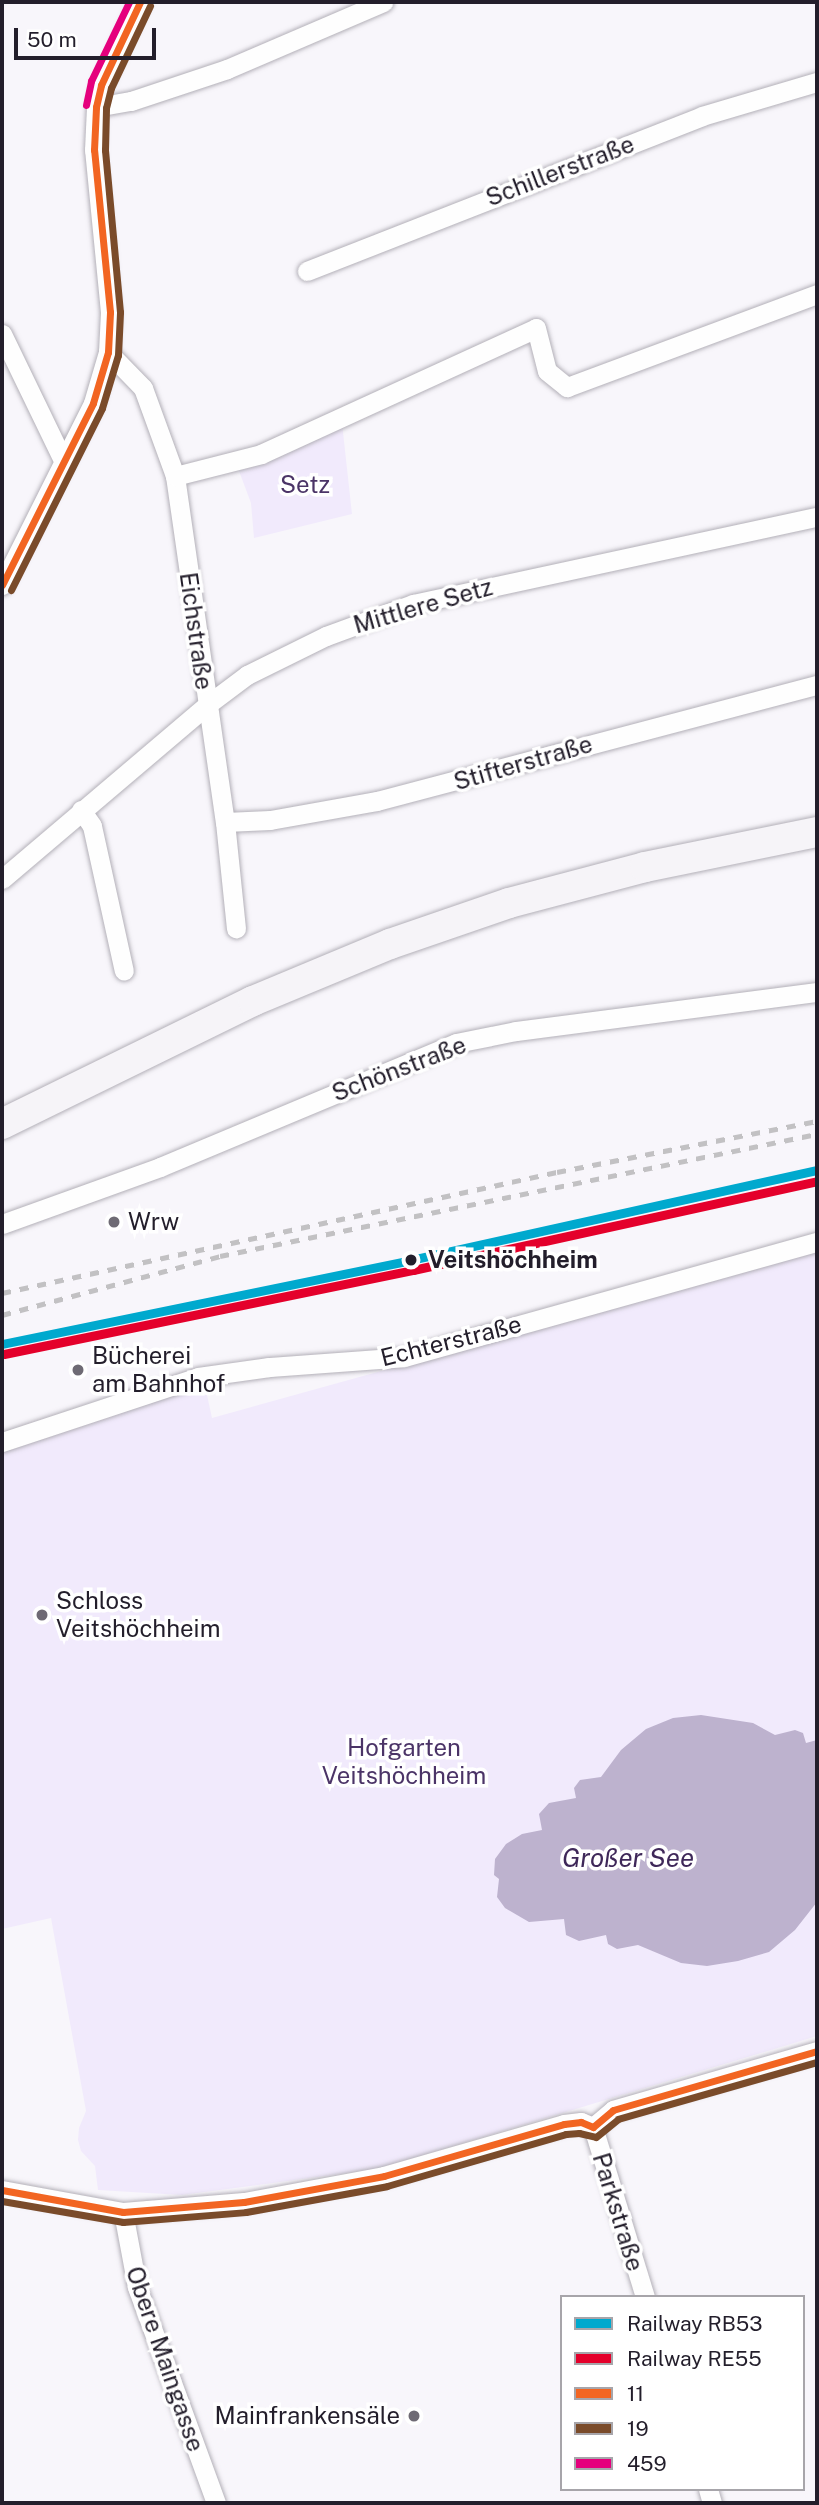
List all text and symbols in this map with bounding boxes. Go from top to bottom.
scale bar [18,14,159,58]
text: 50 m [27,27,77,52]
street label: Schillerstraße [482,130,638,212]
park label: Setz [280,471,330,499]
street label: Eichstraße [174,570,218,692]
street label: Mittlere Setz [350,572,496,640]
street label: Stifterstraße [450,729,596,797]
street label: Schönstraße [328,1030,470,1108]
place label: Wrw [128,1208,179,1236]
marker: Wrw [106,1214,122,1230]
place label: Veitshöchheim [428,1246,598,1274]
marker: Veitshöchheim [400,1249,422,1271]
street label: Echterstraße [378,1310,524,1372]
place label: Bücherei am Bahnhof [92,1342,225,1398]
marker: Bücherei am Bahnhof [70,1362,86,1378]
place label: Schloss Veitshöchheim [56,1587,220,1643]
marker: Schloss Veitshöchheim [34,1607,50,1623]
park label: Hofgarten Veitshöchheim [322,1734,486,1790]
water label: Großer See [562,1842,694,1874]
street label: Parkstraße [586,2149,650,2275]
street label: Obere Maingasse [120,2263,210,2455]
legend [560,2295,805,2491]
text: Railway RB53 [627,2311,763,2336]
text: Railway RE55 [627,2346,762,2371]
text: 11 [627,2381,644,2406]
place label: Mainfrankensäle [214,2402,400,2430]
marker: Mainfrankensäle [406,2408,422,2424]
text: 19 [627,2416,649,2441]
text: 459 [627,2451,667,2476]

